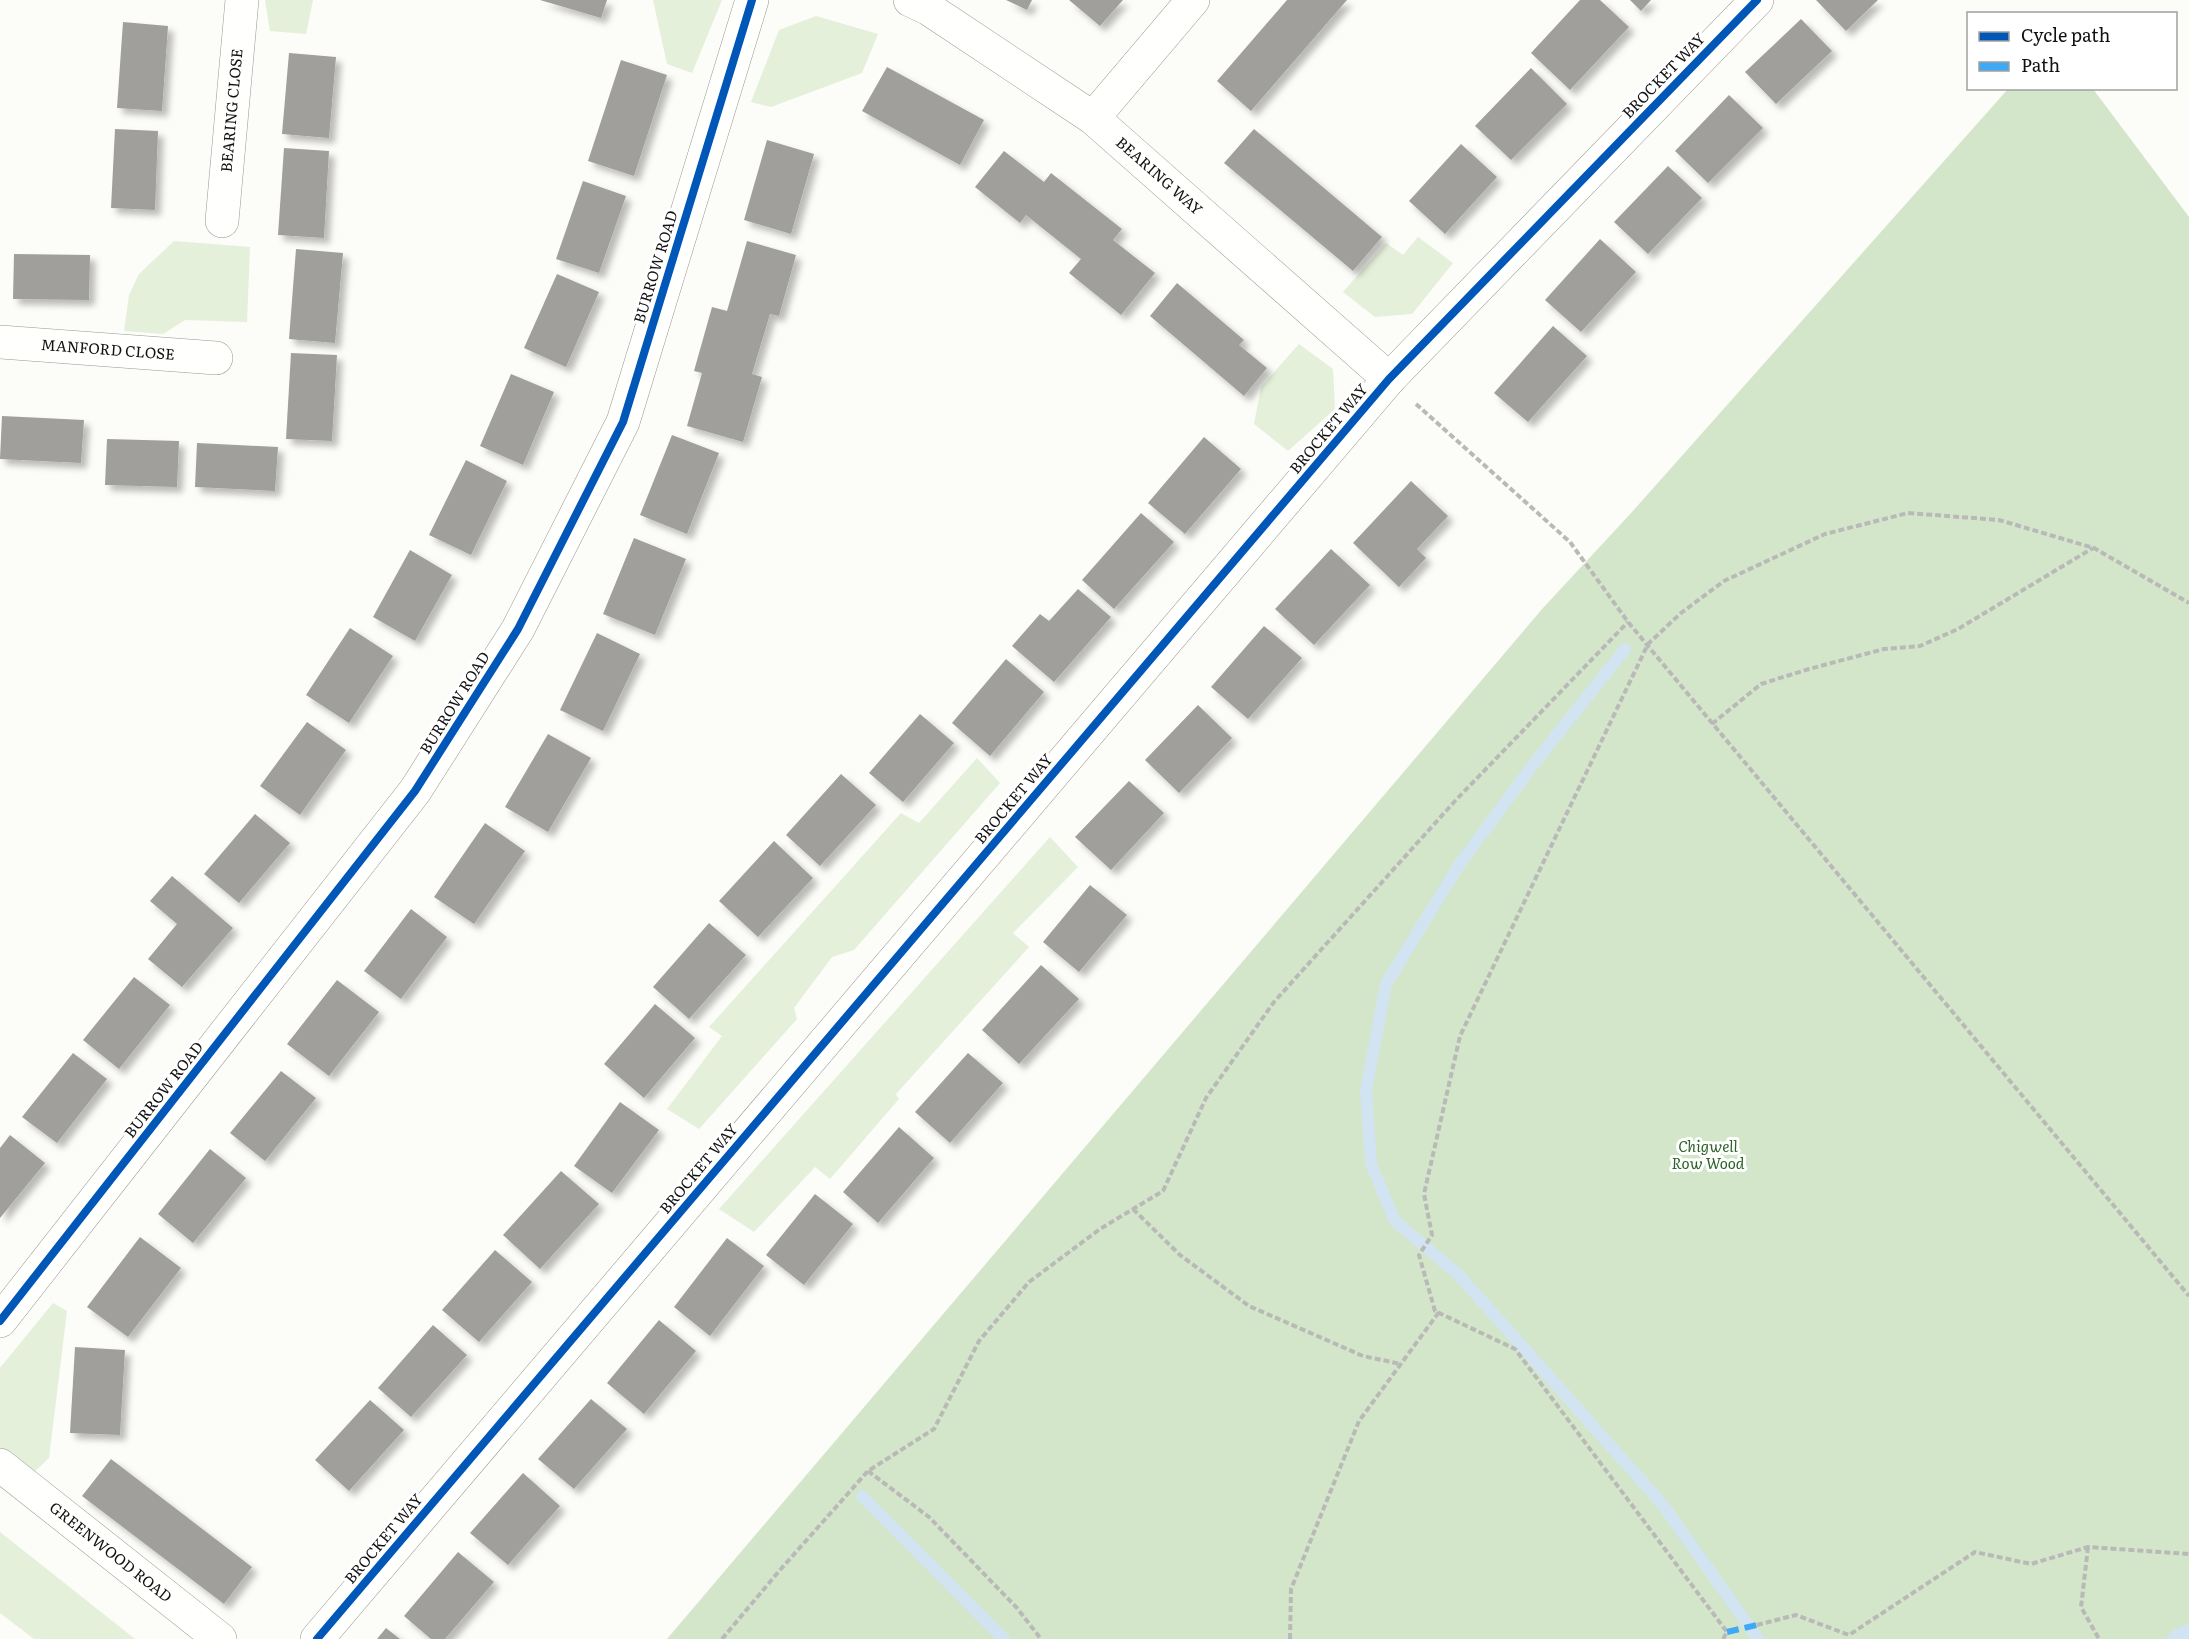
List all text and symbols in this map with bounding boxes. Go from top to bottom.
legend [1967,12,2177,90]
text: Cycle path [2021,21,2110,48]
street label: BROCKET WAY [1616,27,1710,123]
street label: BEARING CLOSE [213,48,248,173]
text: Path [2021,51,2060,78]
street label: BEARING WAY [1112,130,1209,220]
street label: BURROW ROAD [626,207,683,326]
street label: MANFORD CLOSE [40,332,176,365]
street label: BROCKET WAY [1283,378,1373,478]
street label: BURROW ROAD [413,646,495,758]
street label: BROCKET WAY [968,748,1058,848]
street label: BURROW ROAD [118,1036,208,1142]
street label: BROCKET WAY [653,1118,743,1218]
park label: Chigwell Row Wood [1672,1134,1745,1174]
street label: BROCKET WAY [338,1488,428,1588]
street label: GREENWOOD ROAD [45,1496,178,1607]

